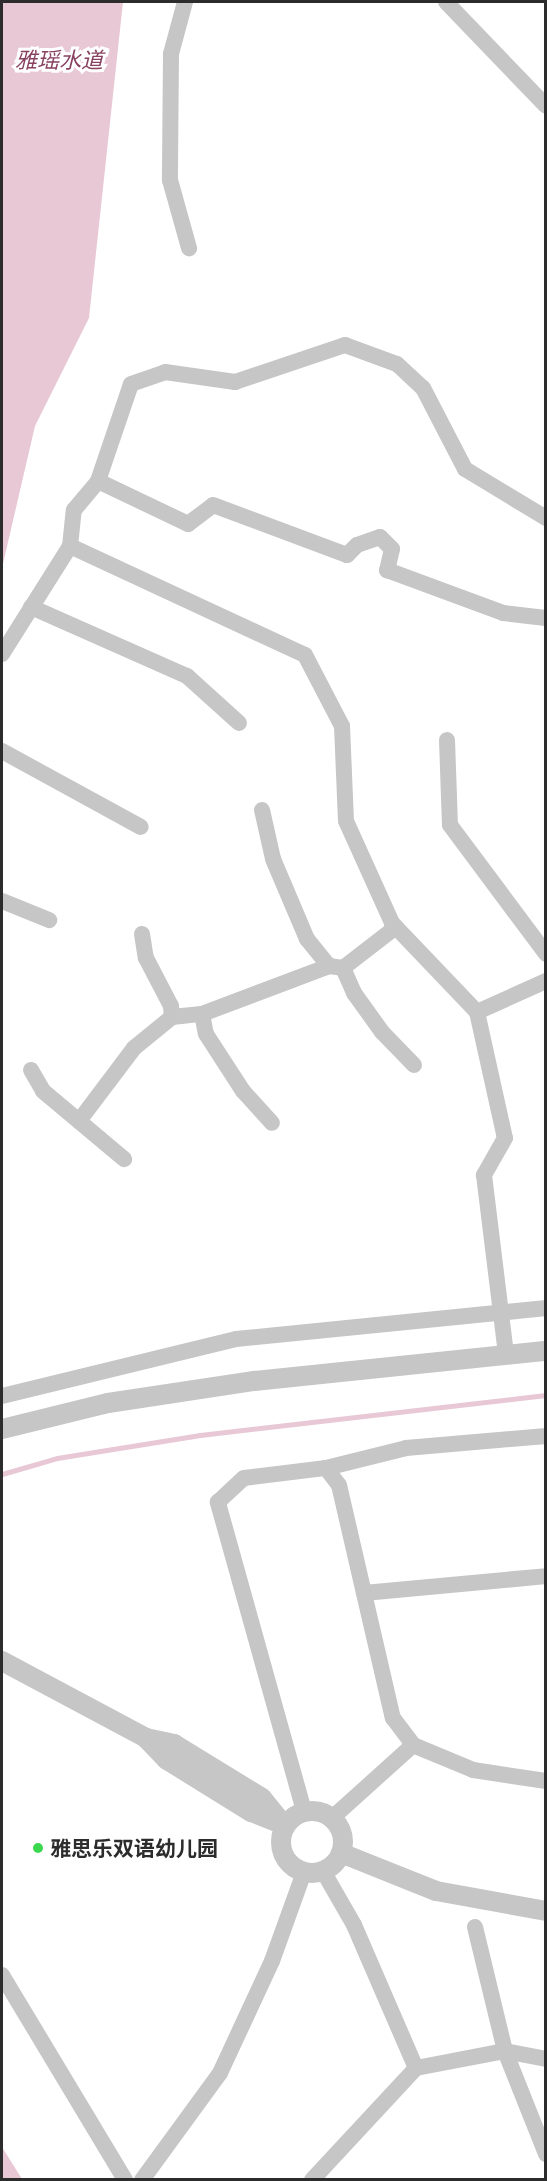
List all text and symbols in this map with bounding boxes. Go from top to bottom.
water label: 雅瑶水道 [15,47,103,73]
place label: 雅思乐双语幼儿园 [50,1835,218,1861]
marker: 雅思乐双语幼儿园 [31,1841,45,1855]

